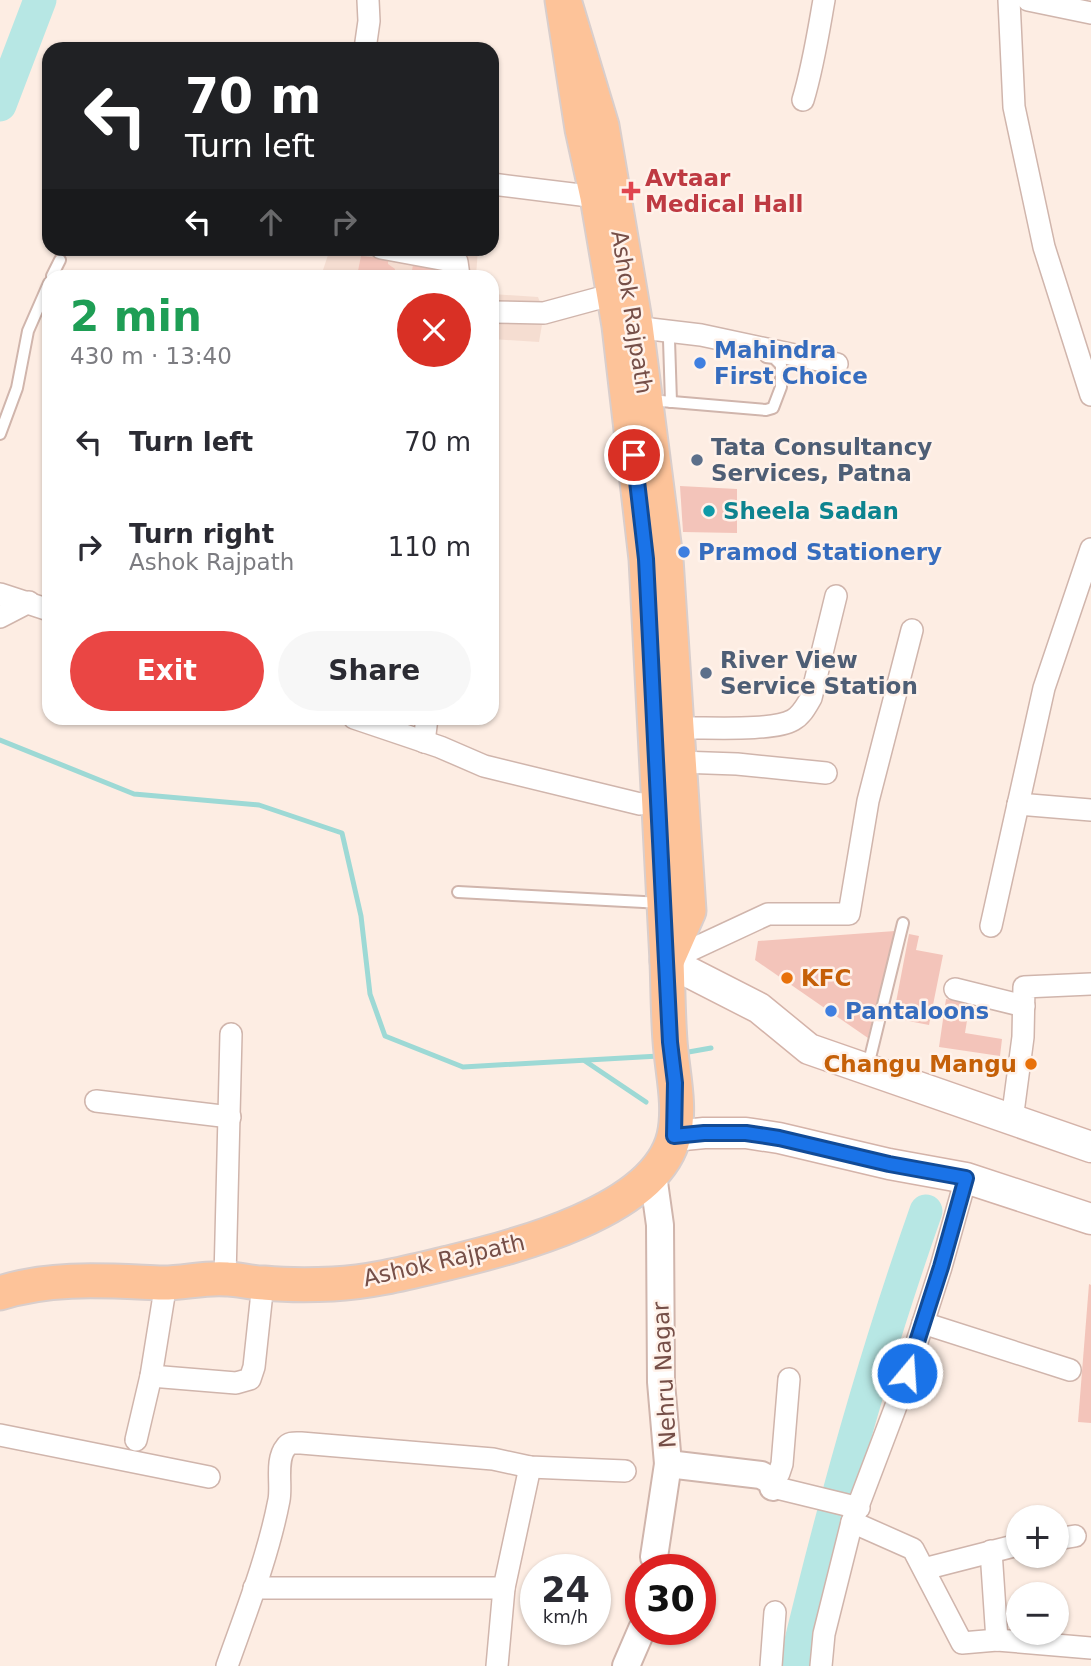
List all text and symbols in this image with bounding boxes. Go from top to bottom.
text: 70 m [185,68,321,125]
icon: left [70,70,161,161]
text: Turn left [185,127,315,165]
place label: Avtaar Medical Hall [645,165,803,217]
marker: Avtaar Medical Hall [623,183,639,199]
icon: left [179,203,217,241]
icon: ahead [252,203,290,241]
icon: right [325,203,363,241]
street label: Ashok Rajpath [606,228,658,396]
text: 2 min [70,292,202,341]
button: close [397,293,471,367]
place label: Mahindra First Choice [714,337,868,389]
text: 430 m · 13:40 [70,343,232,369]
marker: Mahindra First Choice [692,355,708,371]
icon: left [70,423,108,461]
pin [604,425,664,485]
text: Turn left [129,427,253,457]
text: 70 m [404,427,471,457]
place label: Tata Consultancy Services, Patna [711,434,932,486]
icon: arrive [615,436,653,474]
marker: Tata Consultancy Services, Patna [689,452,705,468]
place label: Sheela Sadan [723,498,899,524]
marker: Sheela Sadan [701,503,717,519]
text: Turn right [129,519,274,549]
icon: right [70,528,108,566]
text: 110 m [388,532,471,562]
place label: Pramod Stationery [698,539,942,565]
marker: Pramod Stationery [676,544,692,560]
text: Ashok Rajpath [129,549,294,575]
button: Exit [70,631,264,711]
button: Share [278,631,471,711]
place label: River View Service Station [720,647,918,699]
marker: River View Service Station [698,665,714,681]
place label: KFC [801,965,851,991]
marker: KFC [779,970,795,986]
place label: Pantaloons [845,998,989,1024]
marker: Pantaloons [823,1003,839,1019]
place label: Changu Mangu [823,1051,1017,1077]
marker: Changu Mangu [1023,1056,1039,1072]
street label: Ashok Rajpath [361,1229,527,1291]
street label: Nehru Nagar [647,1301,681,1449]
position arrow [870,1336,944,1410]
map controls [1006,1505,1069,1645]
button: + [1006,1505,1069,1568]
speed limit sign: 30 [625,1554,716,1645]
text: 24 [541,1570,590,1610]
button: − [1006,1582,1069,1645]
text: km/h [543,1606,588,1627]

